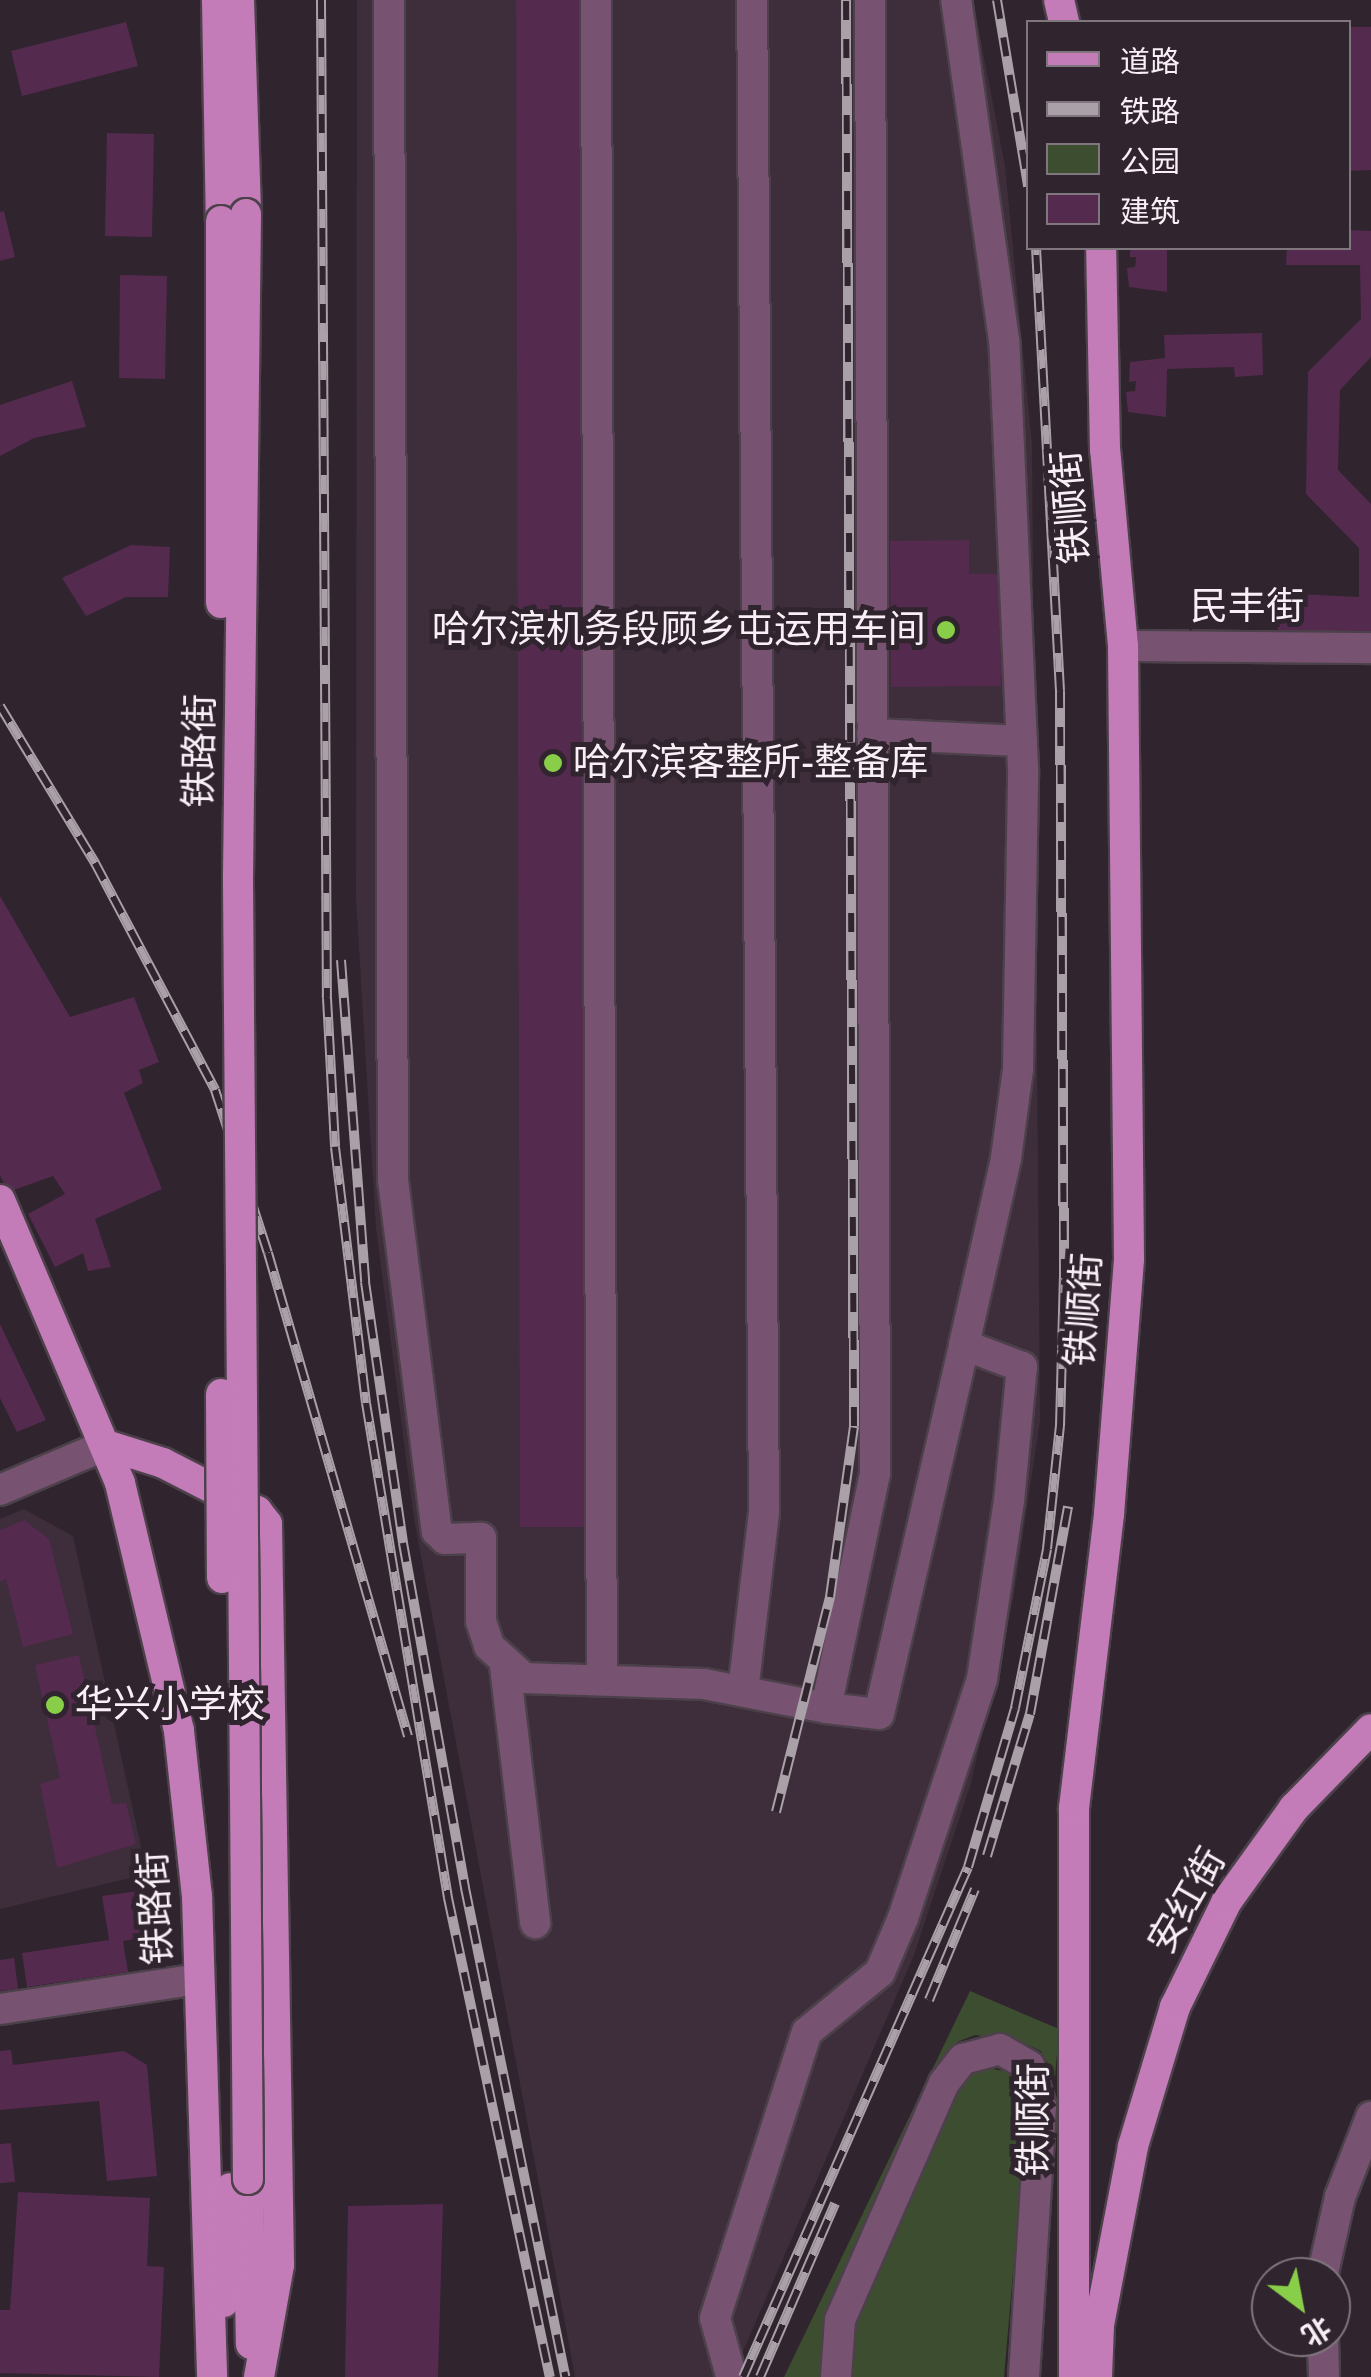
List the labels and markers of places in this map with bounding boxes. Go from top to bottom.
place label: 哈尔滨机务段顾乡屯运用车间 [432,607,926,653]
marker: 哈尔滨机务段顾乡屯运用车间 [935,619,957,641]
place label: 哈尔滨客整所-整备库 [573,740,928,786]
marker: 哈尔滨客整所-整备库 [542,752,564,774]
place label: 华兴小学校 [75,1682,265,1728]
marker: 华兴小学校 [44,1694,66,1716]

